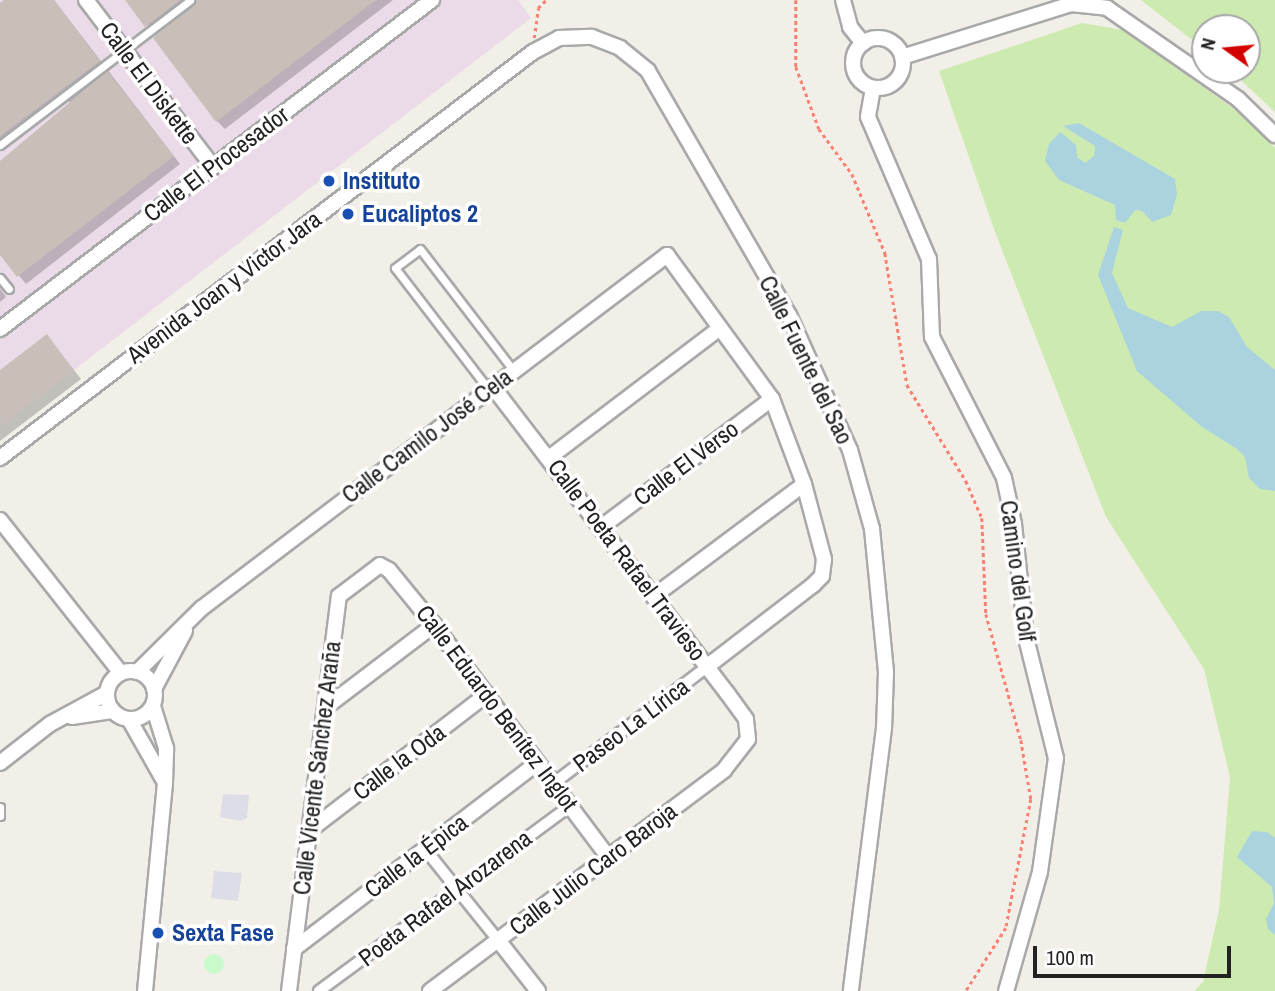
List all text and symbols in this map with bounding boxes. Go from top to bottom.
north arrow [1191,14,1261,84]
street label: Calle El Diskette [94,16,204,150]
text: N [1194,35,1222,53]
street label: Calle El Procesador [138,100,294,228]
place label: Instituto [343,167,421,195]
marker: Instituto [321,173,337,189]
place label: Eucaliptos 2 [362,200,478,228]
street label: Avenida Joan y Victor Jara [121,205,327,369]
marker: Eucaliptos 2 [340,206,356,222]
street label: Calle Fuente del Sao [753,271,859,449]
street label: Calle Camilo José Cela [336,363,518,509]
street label: Calle El Verso [628,414,744,512]
street label: Calle Poeta Rafael Travieso [542,453,712,667]
street label: Camino del Golf [994,499,1042,643]
street label: Calle Eduardo Benítez Inglot [410,599,584,817]
street label: Calle Vicente Sánchez Araña [287,639,347,897]
street label: Paseo La Lírica [567,672,695,778]
street label: Calle la Oda [347,718,451,806]
street label: Calle Julio Caro Baroja [504,797,682,941]
street label: Calle la Épica [359,808,473,904]
street label: Poeta Rafael Arozarena [352,823,538,973]
place label: Sexta Fase [172,919,274,947]
marker: Sexta Fase [150,925,166,941]
scale bar [1037,932,1235,976]
text: 100 m [1046,943,1094,972]

